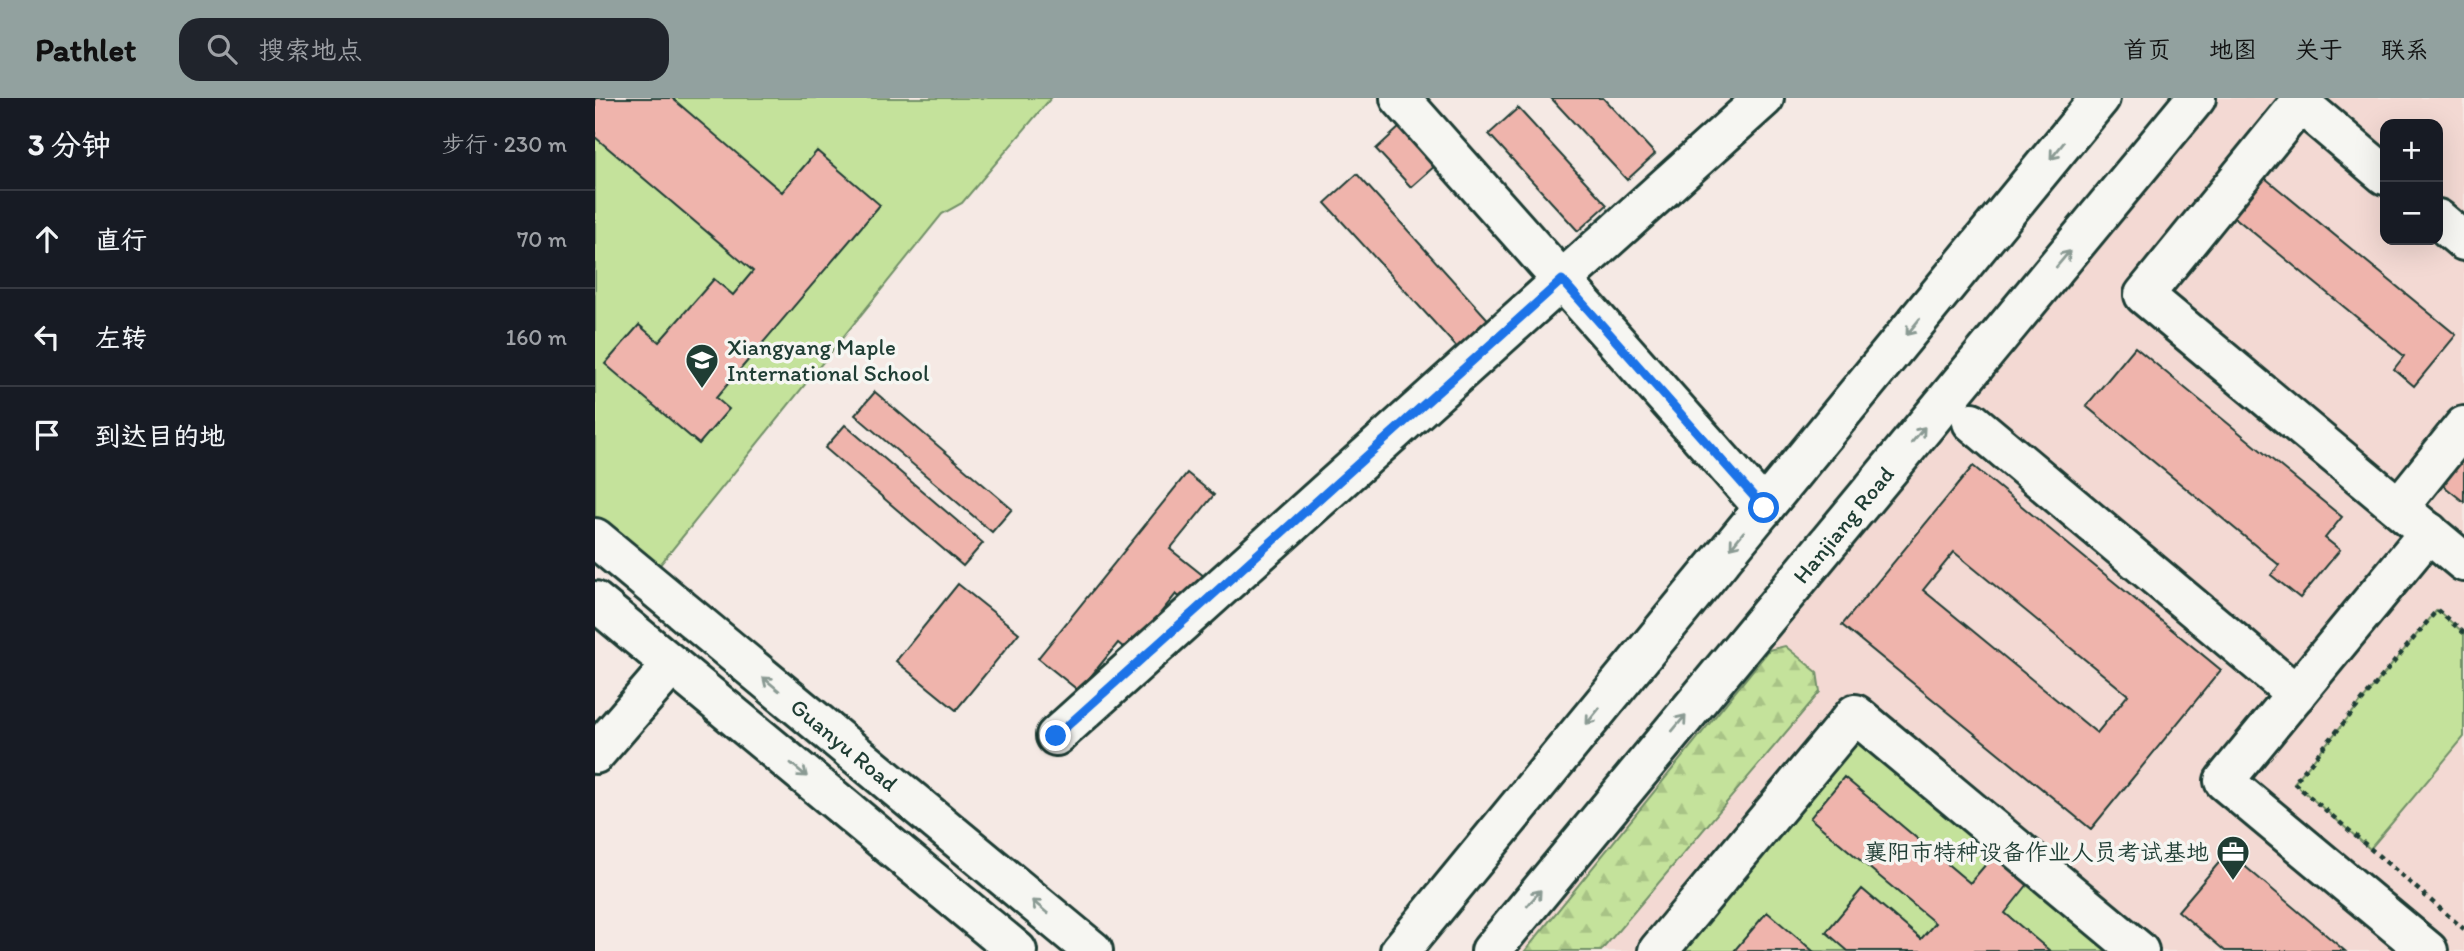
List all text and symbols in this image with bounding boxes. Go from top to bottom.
search box [179,18,669,81]
text: Pathlet [35,30,137,69]
icon: search [203,30,241,68]
text: 搜索地点 [259,34,363,66]
text: 首页 [2123,35,2171,64]
text: 地图 [2209,35,2257,64]
text: 关于 [2295,35,2343,64]
text: 联系 [2381,35,2429,64]
map controls [2380,119,2443,245]
button: + [2380,119,2443,182]
text: 3 分钟 [28,126,111,163]
text: 步行 · 230 m [442,130,567,158]
one-way arrow [2049,141,2065,159]
button: − [2380,182,2443,245]
icon: ahead [28,220,66,258]
text: 直行 [95,224,147,256]
text: 70 m [517,225,567,253]
one-way arrow [2055,251,2071,269]
one-way arrow [1905,317,1920,335]
icon: left [28,318,66,356]
text: 左转 [95,322,147,354]
text: 160 m [505,323,567,351]
place label: Xiangyang Maple International School [727,333,930,387]
school or university icon: Xiangyang Maple International School [683,341,721,390]
icon: arrive [28,416,66,454]
text: 到达目的地 [95,420,225,452]
one-way arrow [1910,426,1926,444]
street label: Hanjiang Road [1787,460,1900,589]
route start [1748,492,1779,523]
one-way arrow [1729,531,1745,549]
one-way arrow [762,676,780,692]
street label: Guanyu Road [785,692,904,798]
one-way arrow [1585,707,1601,725]
one-way arrow [1671,715,1687,733]
route end [1040,720,1071,751]
one-way arrow [789,762,807,778]
office icon: 襄阳市特种设备作业人员考试基地 [2214,833,2252,882]
place label: 襄阳市特种设备作业人员考试基地 [1864,838,2209,866]
one-way arrow [1526,890,1542,908]
one-way arrow [1032,900,1050,915]

